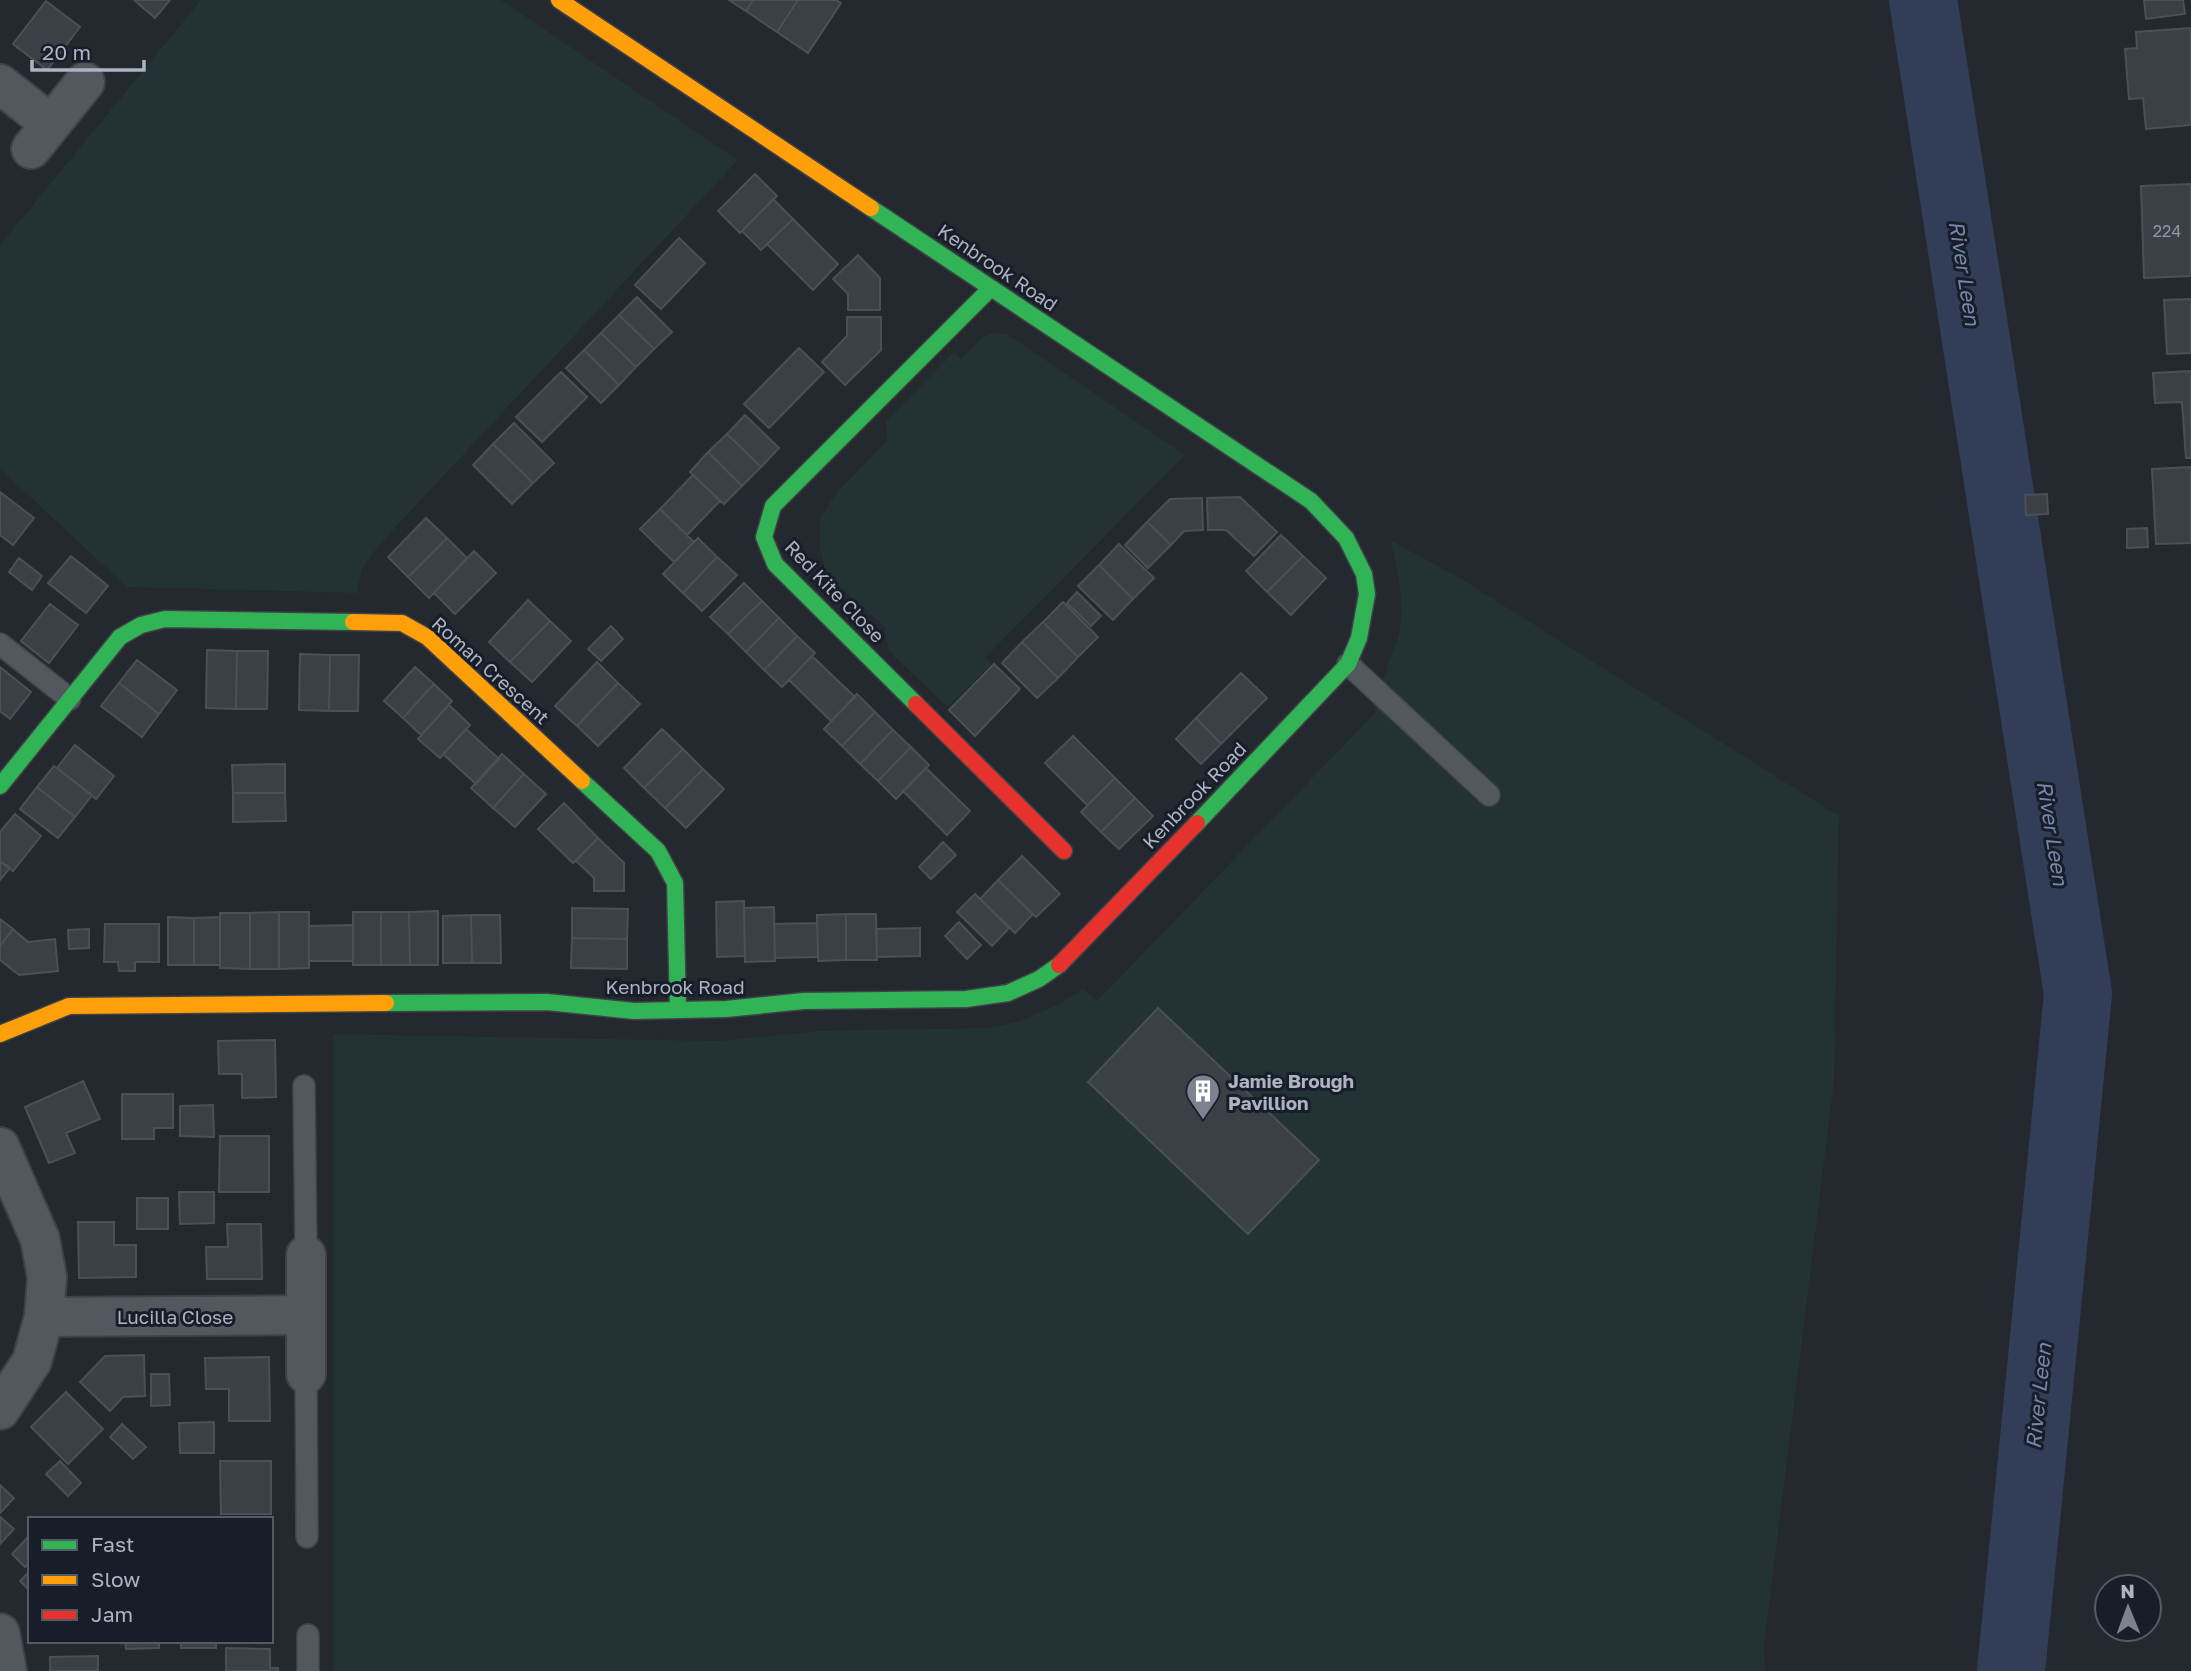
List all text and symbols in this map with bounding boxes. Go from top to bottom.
scale bar [32,28,144,72]
text: 20 m [42,39,91,65]
street label: Kenbrook Road [934,219,1062,315]
water label: River Leen [1944,219,1986,328]
house number: 224 [2153,221,2181,241]
street label: Red Kite Close [781,535,889,647]
street label: Roman Crescent [428,611,554,729]
street label: Kenbrook Road [1137,737,1251,853]
water label: River Leen [2032,779,2074,888]
street label: Kenbrook Road [605,975,745,998]
place label: Jamie Brough Pavillion [1228,1069,1354,1114]
building icon: Jamie Brough Pavillion [1184,1072,1222,1121]
street label: Lucilla Close [117,1305,233,1328]
water label: River Leen [2020,1341,2057,1450]
legend [28,1517,273,1643]
text: Fast [91,1531,134,1557]
text: Slow [91,1566,140,1592]
north arrow [2093,1573,2163,1643]
text: N [2120,1579,2135,1602]
text: Jam [91,1601,133,1627]

